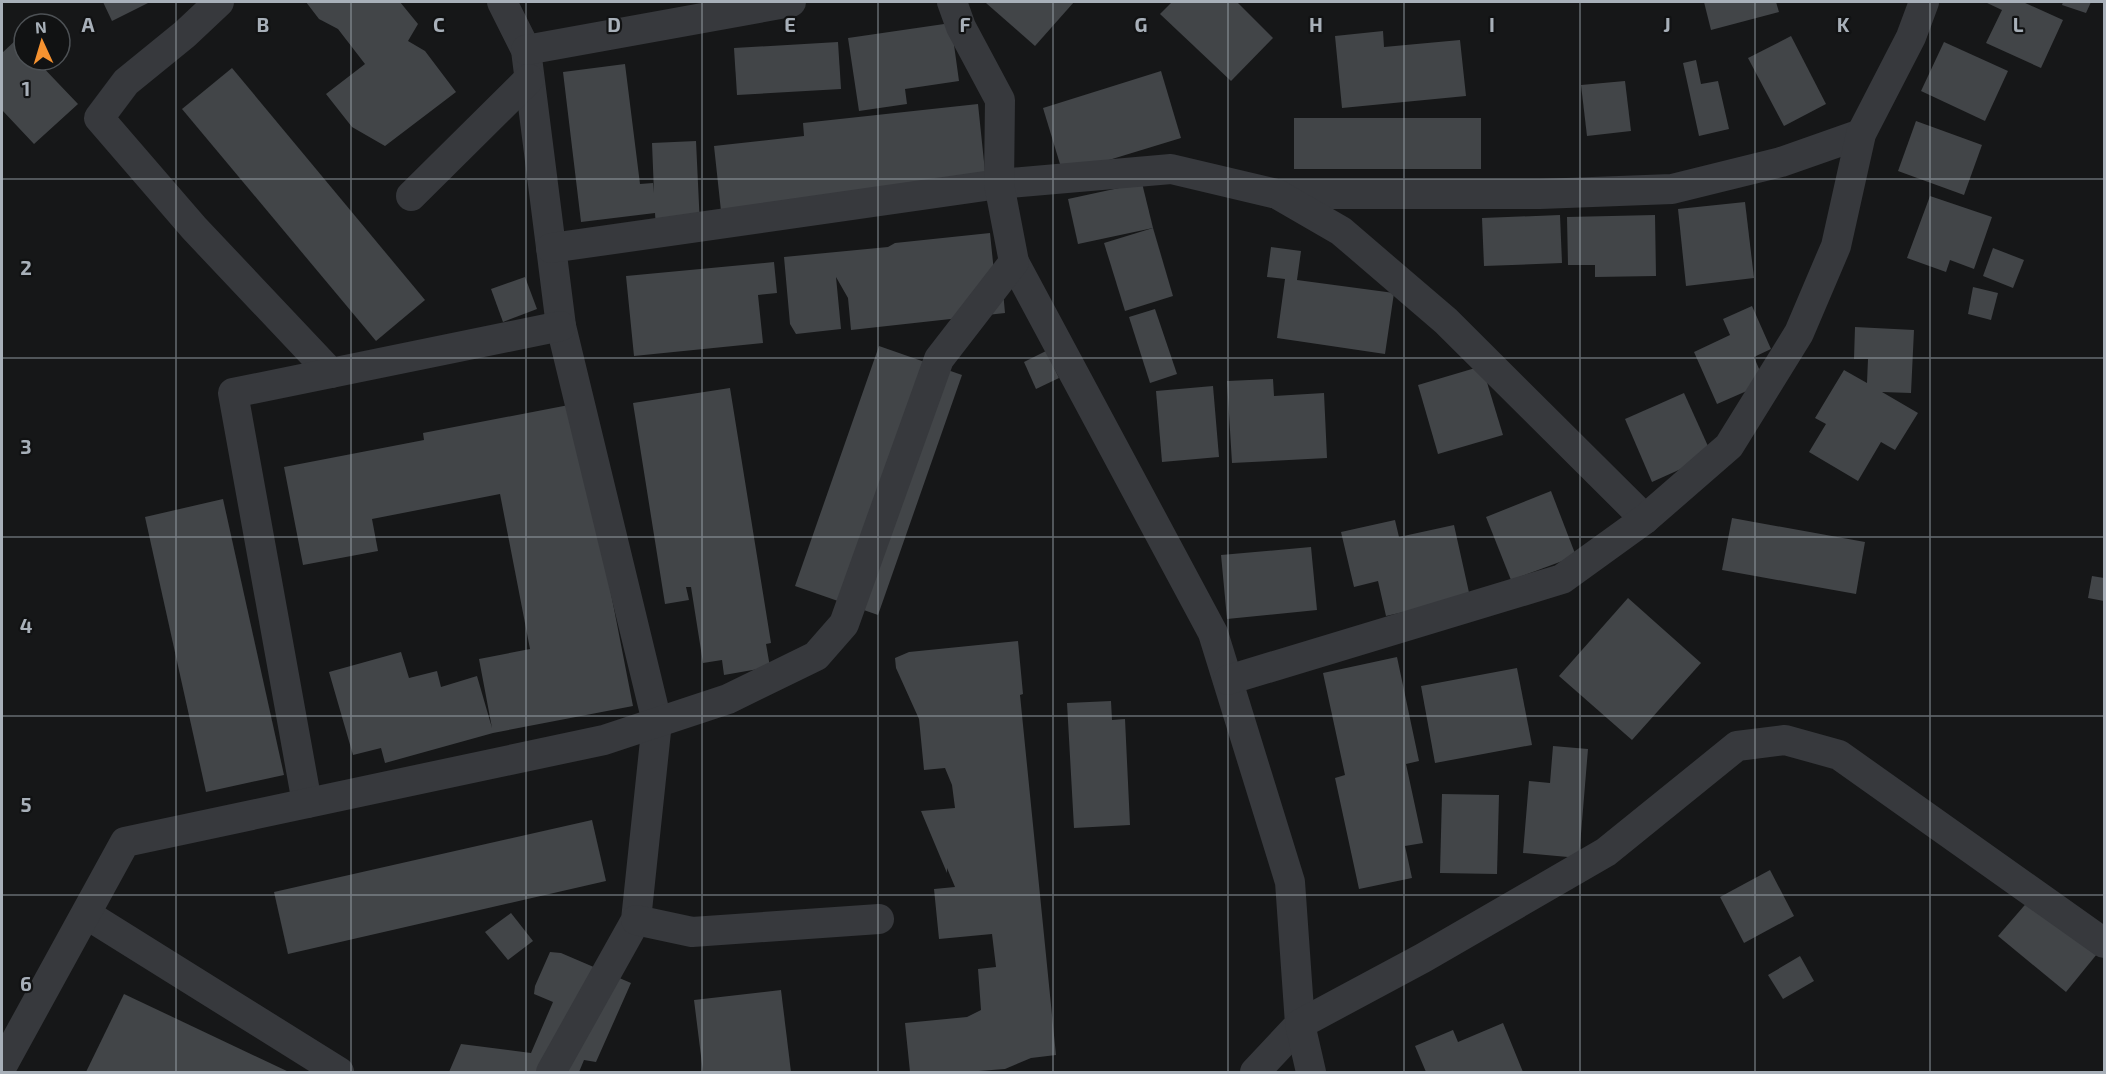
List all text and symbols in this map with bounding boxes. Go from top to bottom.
north arrow [12,12,72,72]
text: A [81,12,95,36]
text: B [257,12,269,36]
text: C [433,12,445,36]
text: D [607,12,621,36]
text: E [784,12,796,36]
text: F [959,12,971,36]
text: G [1135,12,1147,36]
text: H [1309,12,1323,36]
text: I [1489,12,1495,36]
text: J [1663,12,1671,36]
text: K [1837,12,1850,36]
text: L [2013,12,2024,36]
text: N [34,17,47,36]
text: 1 [22,76,30,100]
text: 2 [20,255,32,279]
text: 3 [20,434,32,458]
text: 4 [20,613,33,637]
text: 5 [20,792,32,816]
text: 6 [20,971,32,995]

